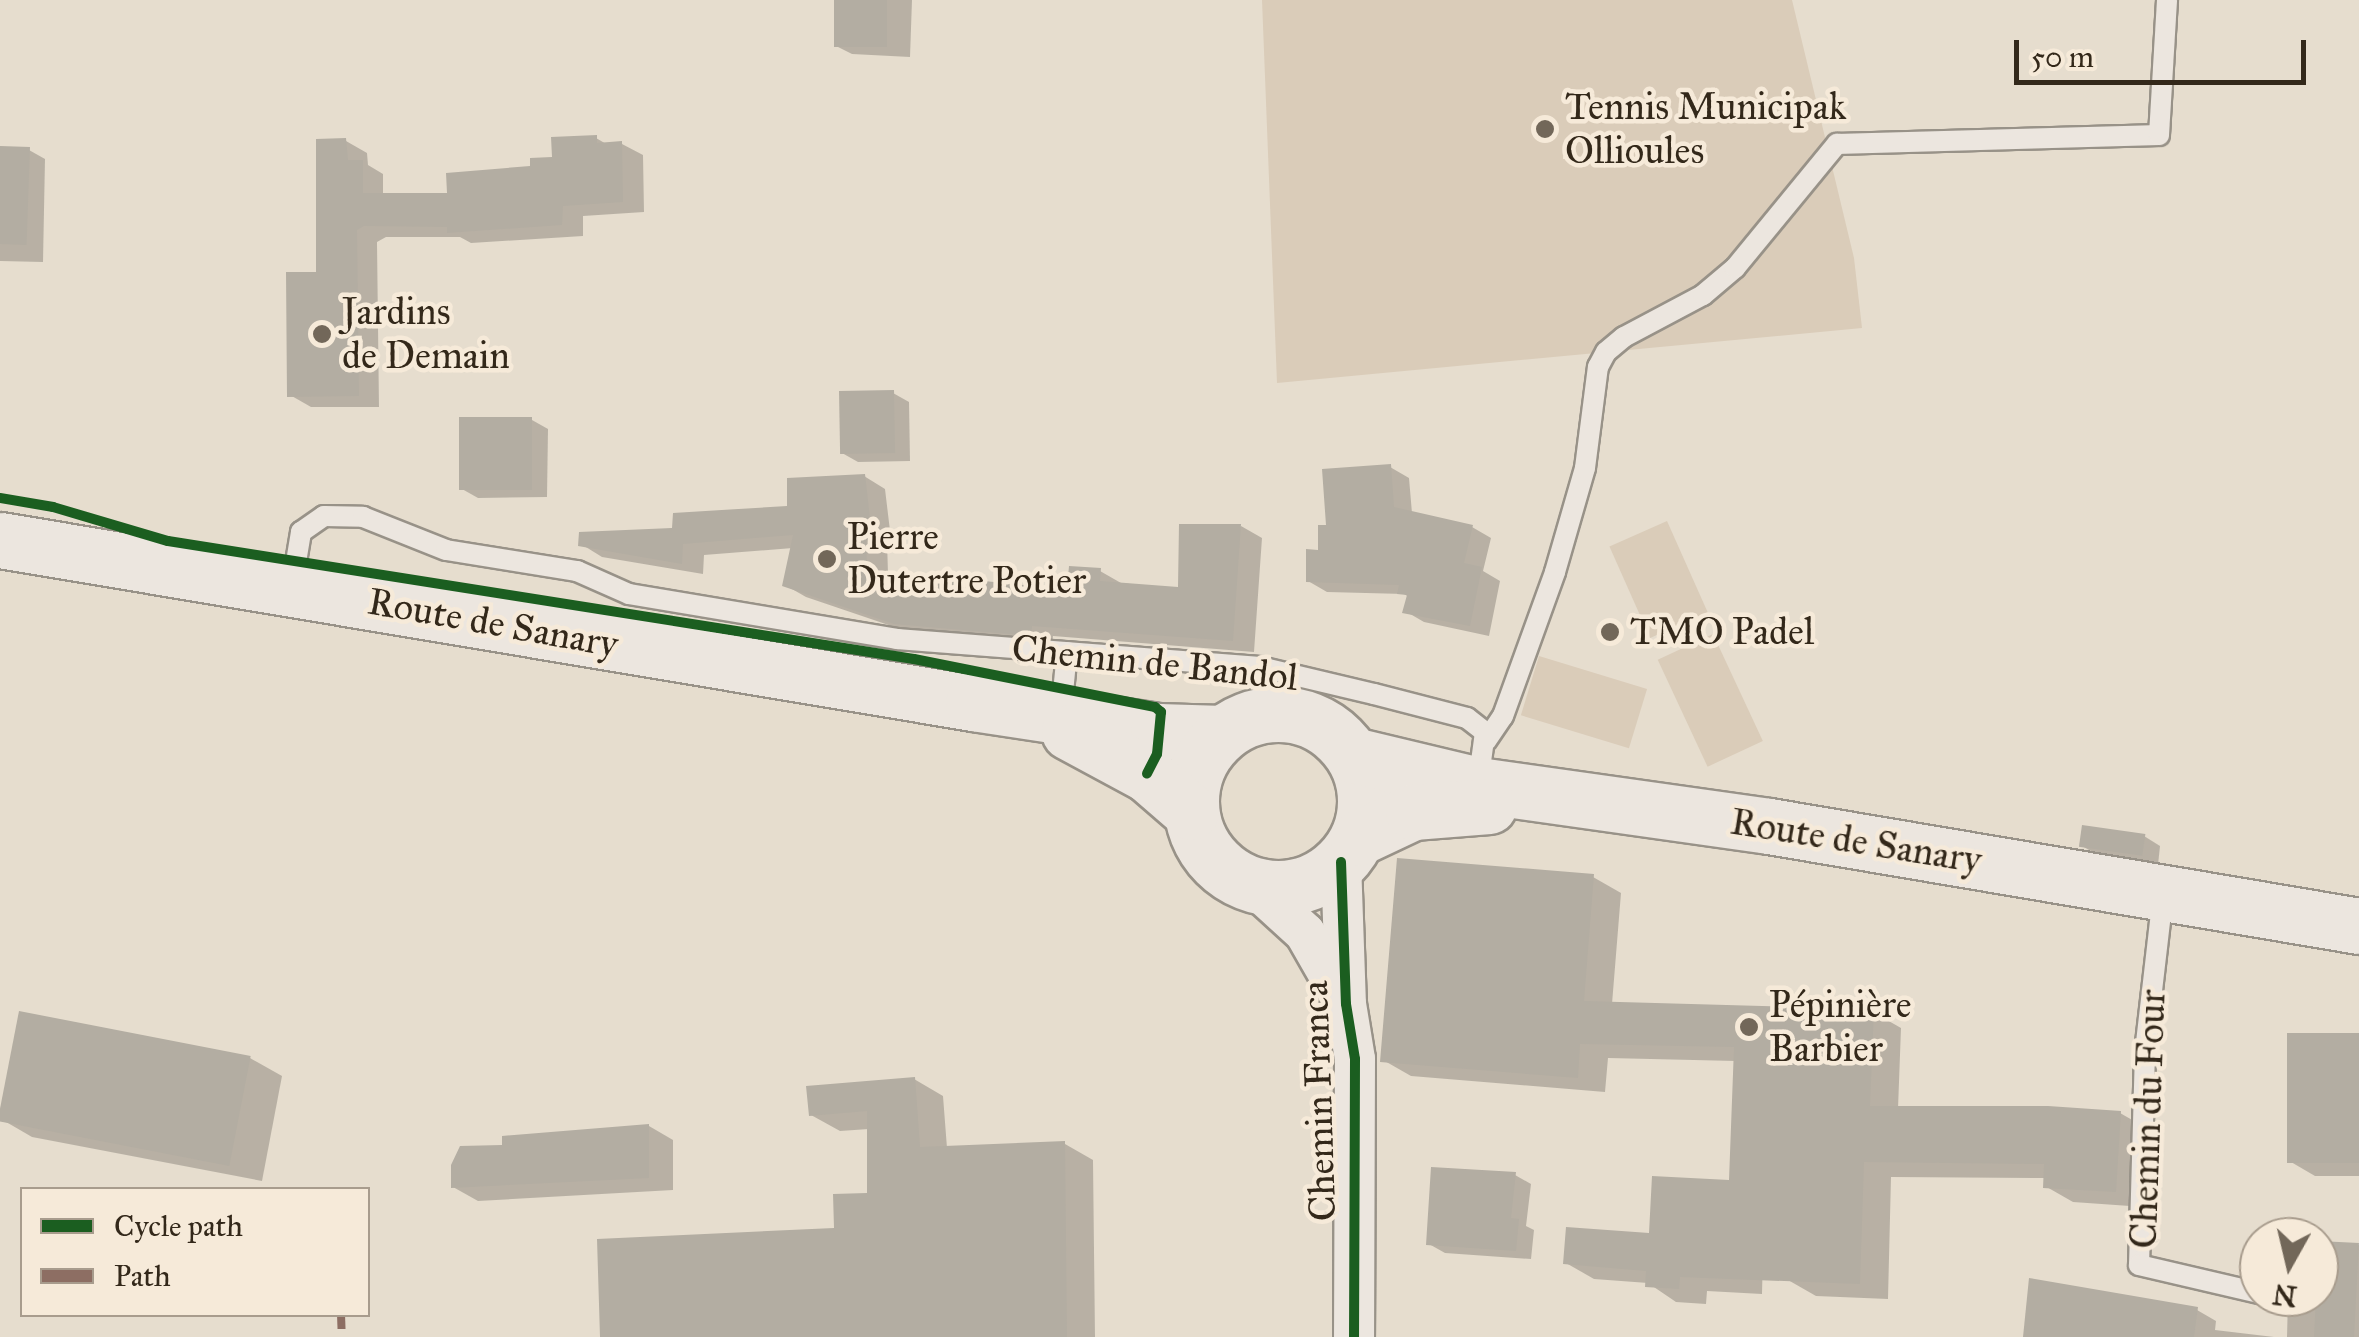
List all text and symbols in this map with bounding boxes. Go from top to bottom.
scale bar [2019,20,2312,82]
text: 50 m [2031,39,2094,75]
place label: Tennis Municipak Ollioules [1565,84,1846,173]
marker: Tennis Municipak Ollioules [1534,118,1556,140]
place label: Jardins de Demain [342,289,510,378]
marker: Jardins de Demain [311,323,333,345]
place label: Pierre Dutertre Potier [847,514,1086,604]
marker: Pierre Dutertre Potier [816,548,838,570]
street label: Route de Sanary [364,579,622,667]
place label: TMO Padel [1630,609,1814,655]
marker: TMO Padel [1599,621,1621,643]
street label: Chemin de Bandol [1010,625,1300,701]
street label: Route de Sanary [1727,799,1985,883]
street label: Chemin Franca [1292,980,1346,1222]
place label: Pépinière Barbier [1769,982,1912,1072]
street label: Chemin du Four [2121,989,2175,1249]
marker: Pépinière Barbier [1738,1016,1760,1038]
legend [20,1187,370,1317]
text: Cycle path [114,1208,243,1244]
north arrow [2239,1217,2339,1317]
text: Path [114,1258,171,1294]
text: N [2271,1276,2299,1314]

